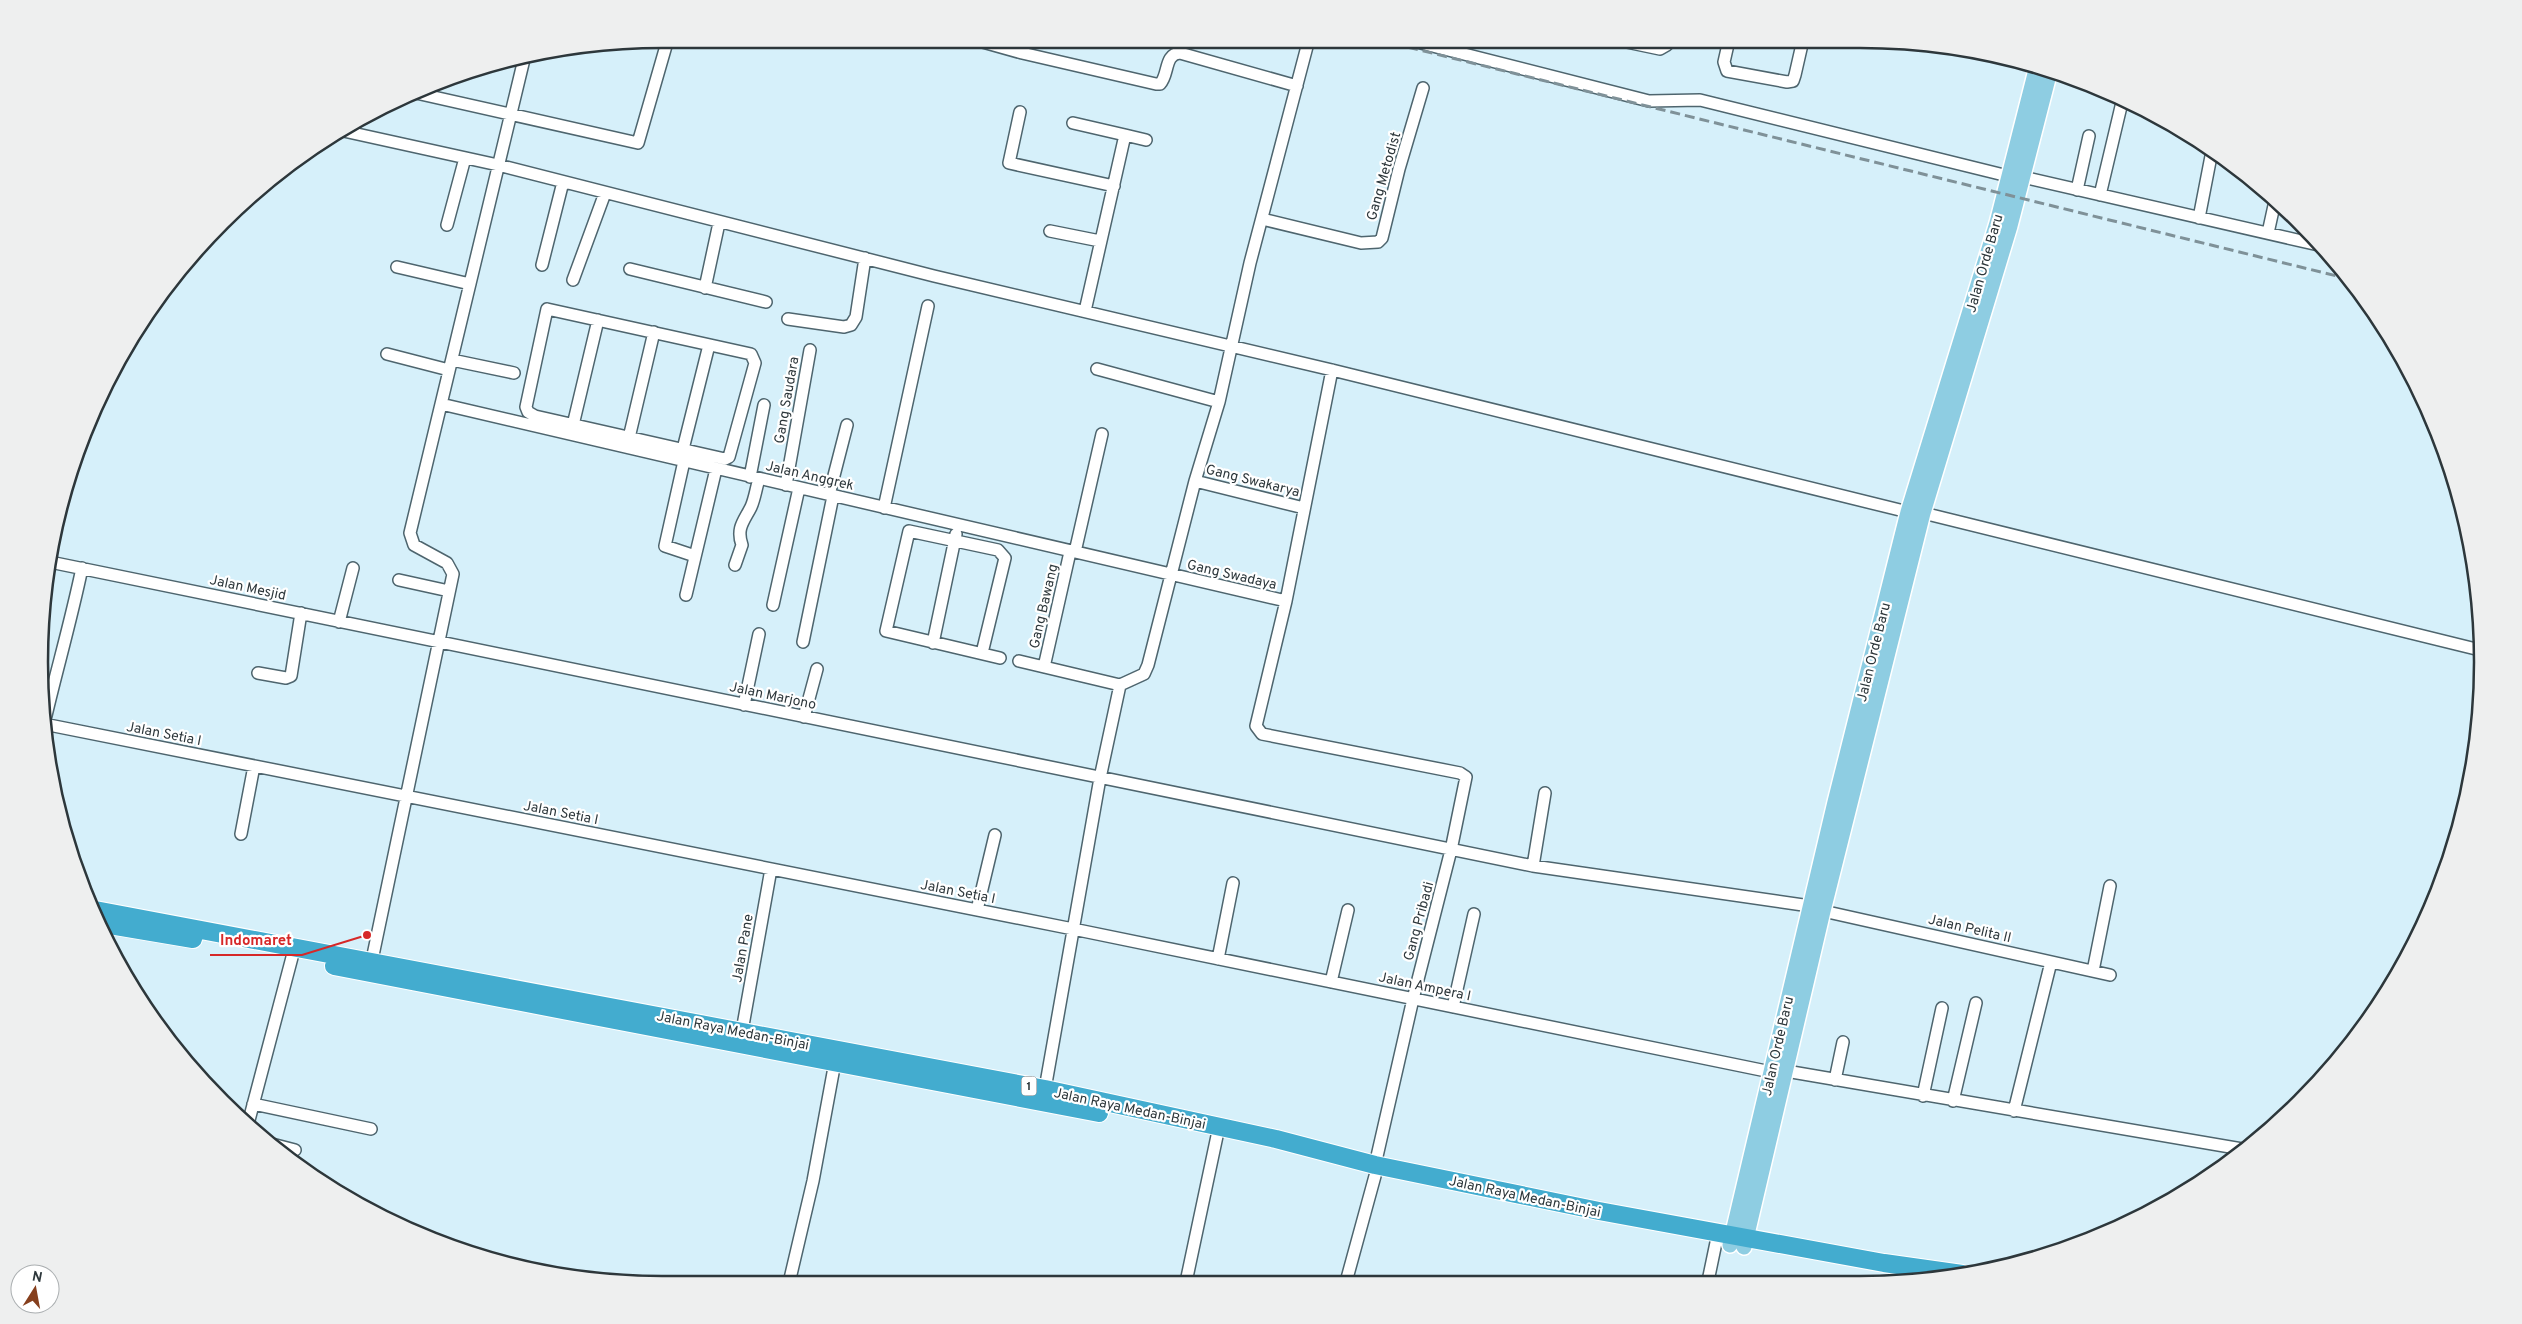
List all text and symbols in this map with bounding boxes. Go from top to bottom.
street label: Gang Metodist [1364,130,1405,223]
street label: Jalan Orde Baru [1963,212,2008,315]
street label: Gang Saudara [771,355,803,445]
street label: Jalan Anggrek [764,458,856,495]
street label: Gang Swakarya [1204,462,1301,501]
street label: Gang Swadaya [1185,557,1278,594]
street label: Gang Bawang [1026,562,1062,650]
street label: Jalan Mesjid [208,572,287,605]
street label: Jalan Orde Baru [1854,601,1895,704]
street label: Jalan Marjono [728,679,818,714]
street label: Jalan Setia I [125,719,203,750]
street label: Jalan Setia I [522,798,600,829]
street label: Jalan Setia I [919,877,997,908]
street label: Gang Pribadi [1401,880,1438,963]
street label: Jalan Pelita II [1926,912,2013,947]
street label: Jalan Pane [729,913,758,984]
callout: Indomaret [210,925,302,955]
text: Indomaret [220,932,292,951]
street label: Jalan Ampera I [1377,969,1472,1006]
street label: Jalan Orde Baru [1759,995,1798,1098]
street label: Jalan Raya Medan-Binjai [655,1008,810,1055]
road number: 1 [1022,1076,1036,1096]
street label: Jalan Raya Medan-Binjai [1052,1085,1207,1134]
street label: Jalan Raya Medan-Binjai [1447,1173,1602,1222]
north arrow [10,1264,60,1314]
text: N [31,1268,44,1287]

